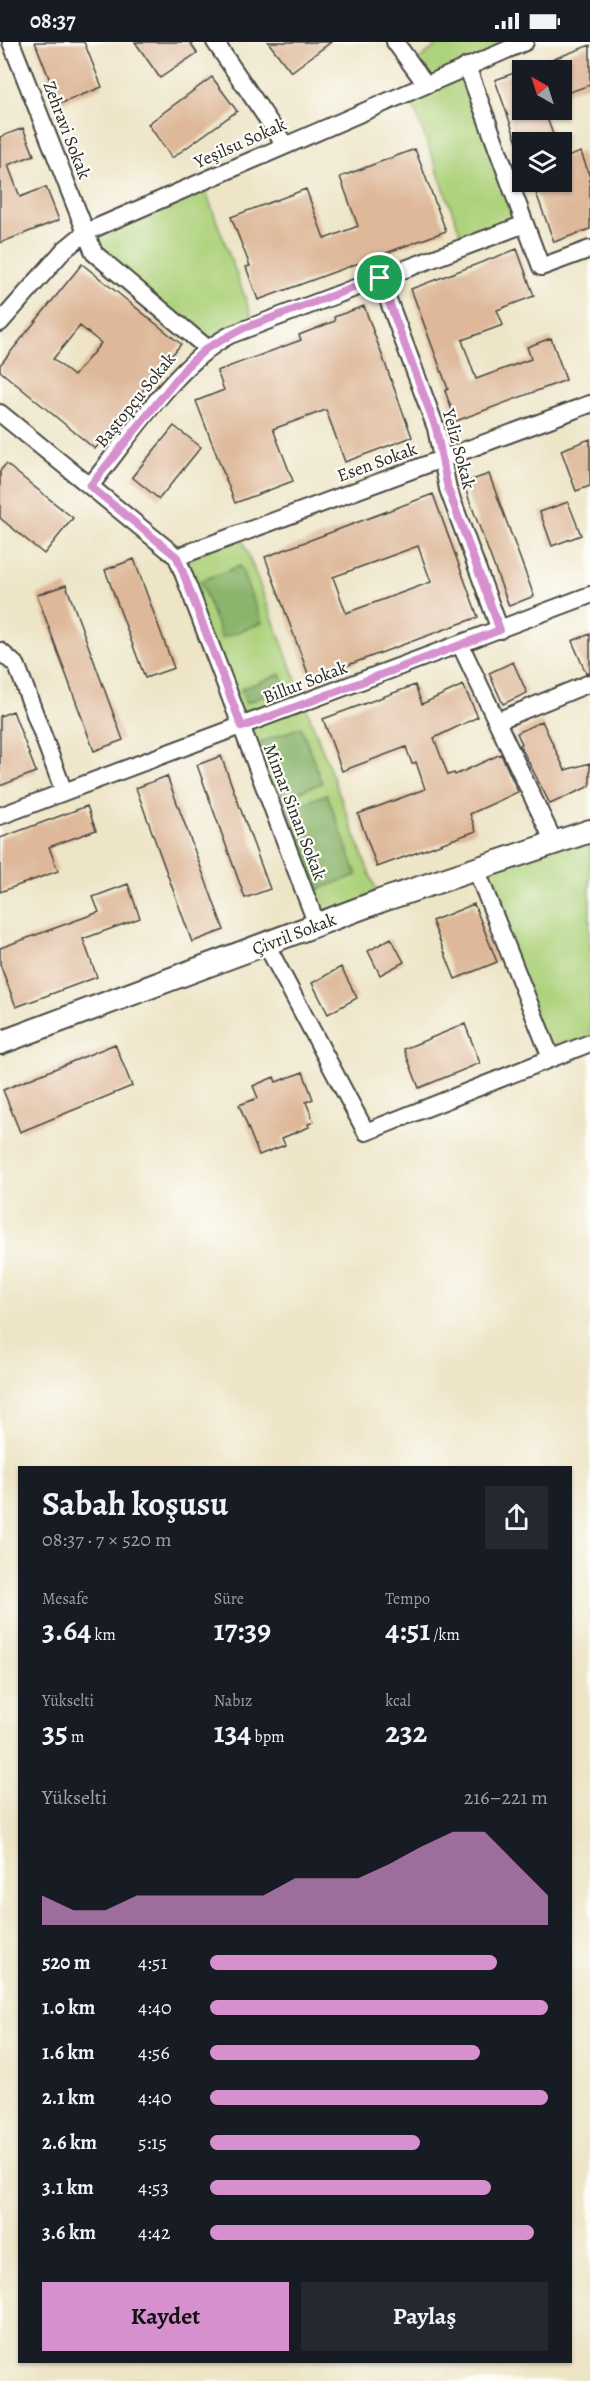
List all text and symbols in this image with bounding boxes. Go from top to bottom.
text: 08:37 [30,6,76,36]
north arrow [512,60,572,120]
map controls [512,60,572,192]
street label: Zehravi Sokak [37,78,97,182]
street label: Yeşilsu Sokak [189,112,290,174]
button: layers [512,132,572,192]
pin [354,252,405,303]
icon: arrive [363,261,396,294]
street label: Baştopçu Sokak [89,347,181,453]
street label: Yeliz Sokak [436,405,481,492]
street label: Esen Sokak [334,436,420,488]
street label: Billur Sokak [259,655,351,709]
street label: Mimar Sinan Sokak [258,740,332,884]
street label: Çivril Sokak [249,907,339,961]
text: Sabah koşusu [42,1481,228,1526]
button: share [485,1486,548,1549]
text: 08:37 · 7 × 520 m [42,1526,172,1553]
text: Mesafe [42,1588,88,1610]
text: Süre [214,1588,244,1610]
text: Tempo [385,1588,430,1610]
text: 3.64 [42,1610,91,1650]
text: 17:39 [214,1610,271,1650]
text: 4:51 [385,1610,430,1650]
text: km [91,1624,116,1646]
text: /km [430,1624,460,1646]
text: Yükselti [42,1690,94,1712]
text: Nabız [214,1690,252,1712]
text: kcal [385,1690,411,1712]
text: 35 [42,1712,68,1752]
text: 134 [214,1712,251,1752]
text: 232 [385,1712,427,1752]
text: m [68,1726,84,1748]
text: bpm [251,1726,284,1748]
text: Yükselti [42,1784,107,1811]
text: 216–221 m [464,1784,548,1811]
text: 520 m [42,1949,91,1976]
text: 4:51 [138,1949,167,1976]
text: 1.0 km [42,1994,95,2021]
text: 4:40 [138,1994,172,2021]
text: 1.6 km [42,2039,95,2066]
text: 4:56 [138,2039,170,2066]
text: 2.1 km [42,2084,95,2111]
text: 4:40 [138,2084,172,2111]
text: 2.6 km [42,2129,97,2156]
text: 5:15 [138,2129,167,2156]
text: 3.1 km [42,2174,94,2201]
text: 4:53 [138,2174,169,2201]
text: 3.6 km [42,2219,96,2246]
text: 4:42 [138,2219,170,2246]
button: Kaydet [42,2282,289,2351]
button: Paylaş [301,2282,548,2351]

